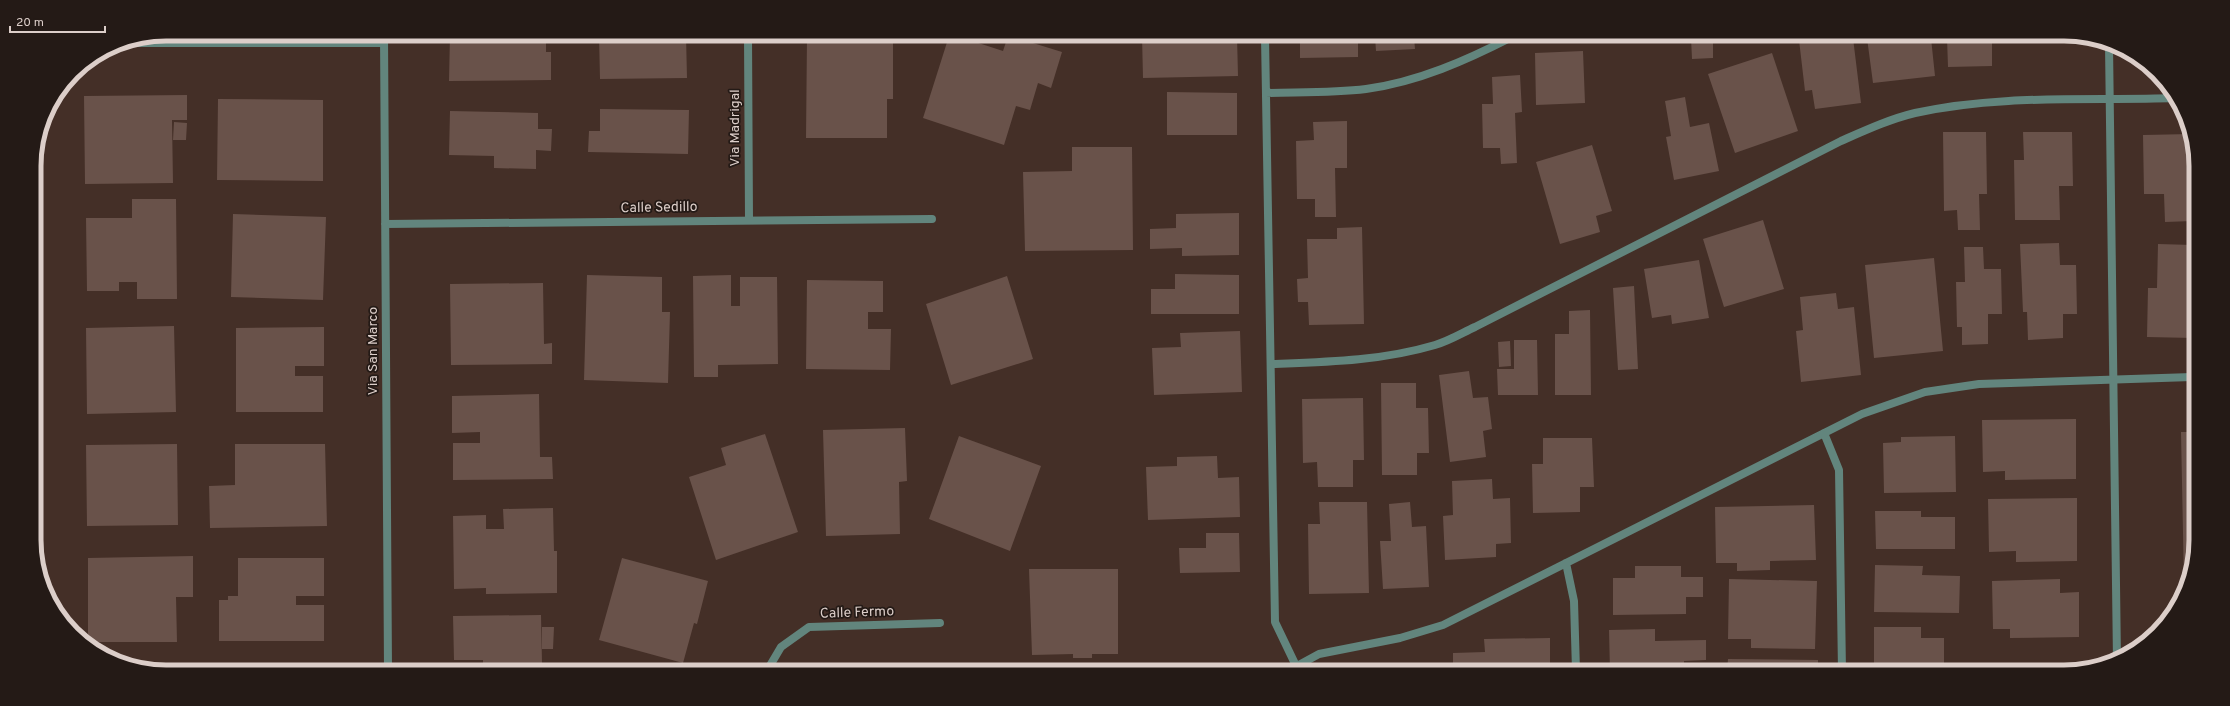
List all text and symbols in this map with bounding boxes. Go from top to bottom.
scale bar [10,8,105,34]
text: 20 m [16,15,44,31]
street label: Via Madrigal [727,89,744,167]
street label: Calle Sedillo [620,199,698,217]
street label: Via San Marco [365,306,382,395]
street label: Calle Fermo [820,603,895,623]

